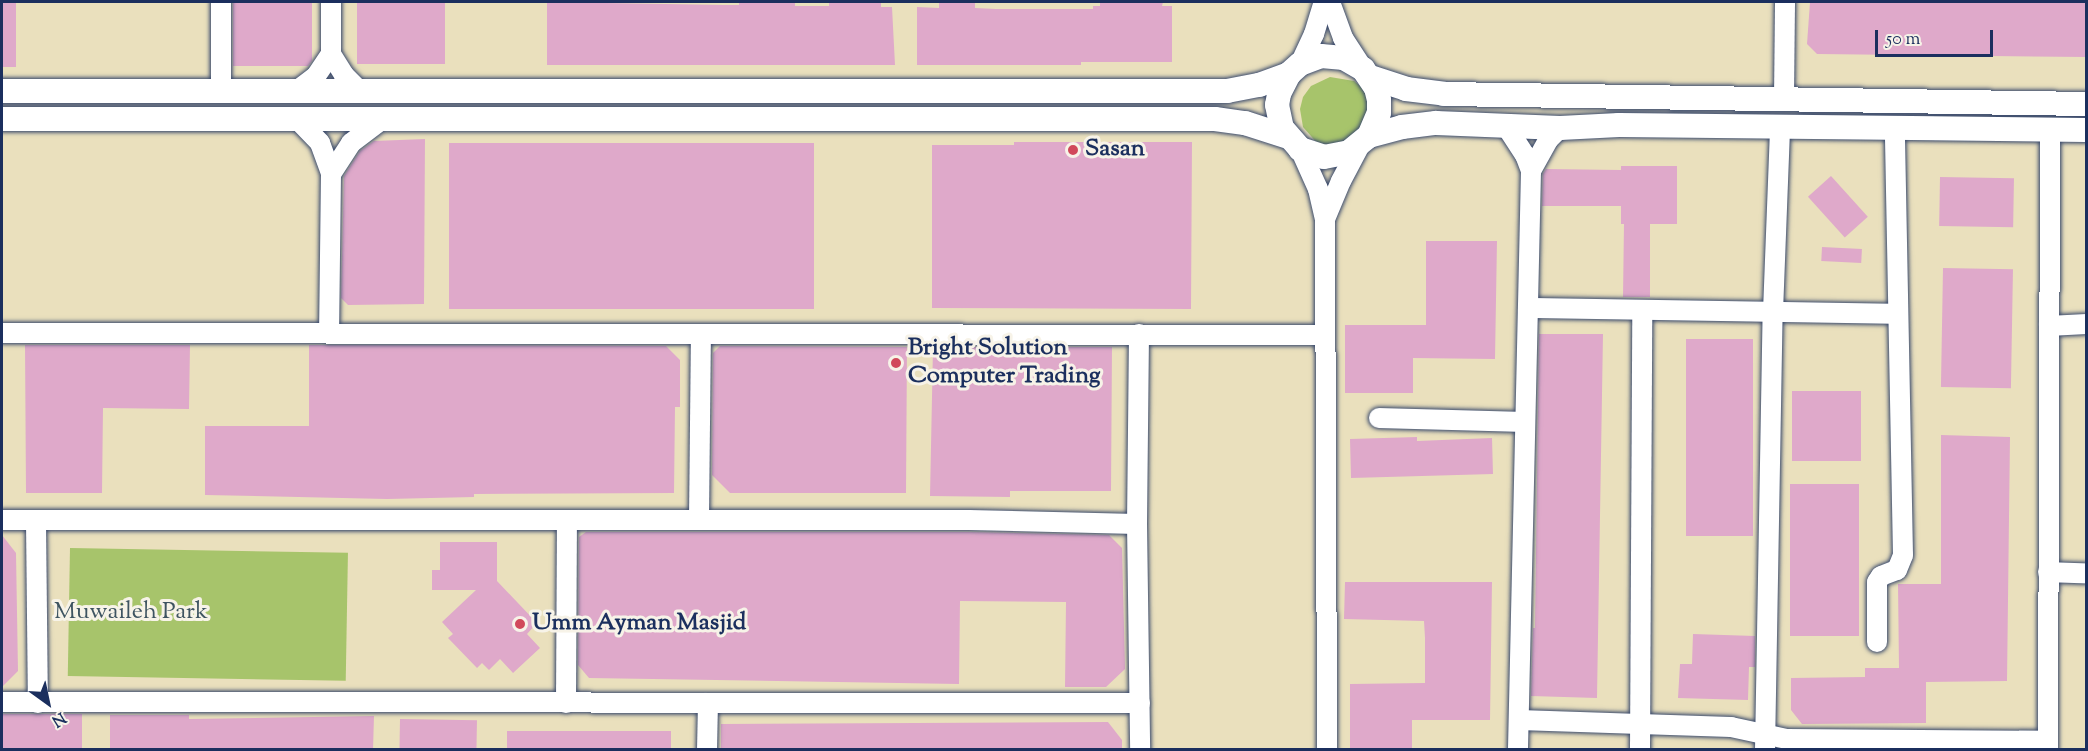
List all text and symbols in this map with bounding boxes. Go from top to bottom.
scale bar [1878,18,1996,56]
text: 50 m [1886,27,1920,53]
place label: Sasan [1085,136,1145,164]
marker: Sasan [1066,143,1080,157]
place label: Bright Solution Computer Trading [908,335,1101,391]
marker: Bright Solution Computer Trading [889,356,903,370]
park label: Muwaileh Park [54,599,208,627]
place label: Umm Ayman Masjid [532,610,746,638]
marker: Umm Ayman Masjid [513,617,527,631]
north arrow [18,673,78,733]
text: N [46,705,70,732]

